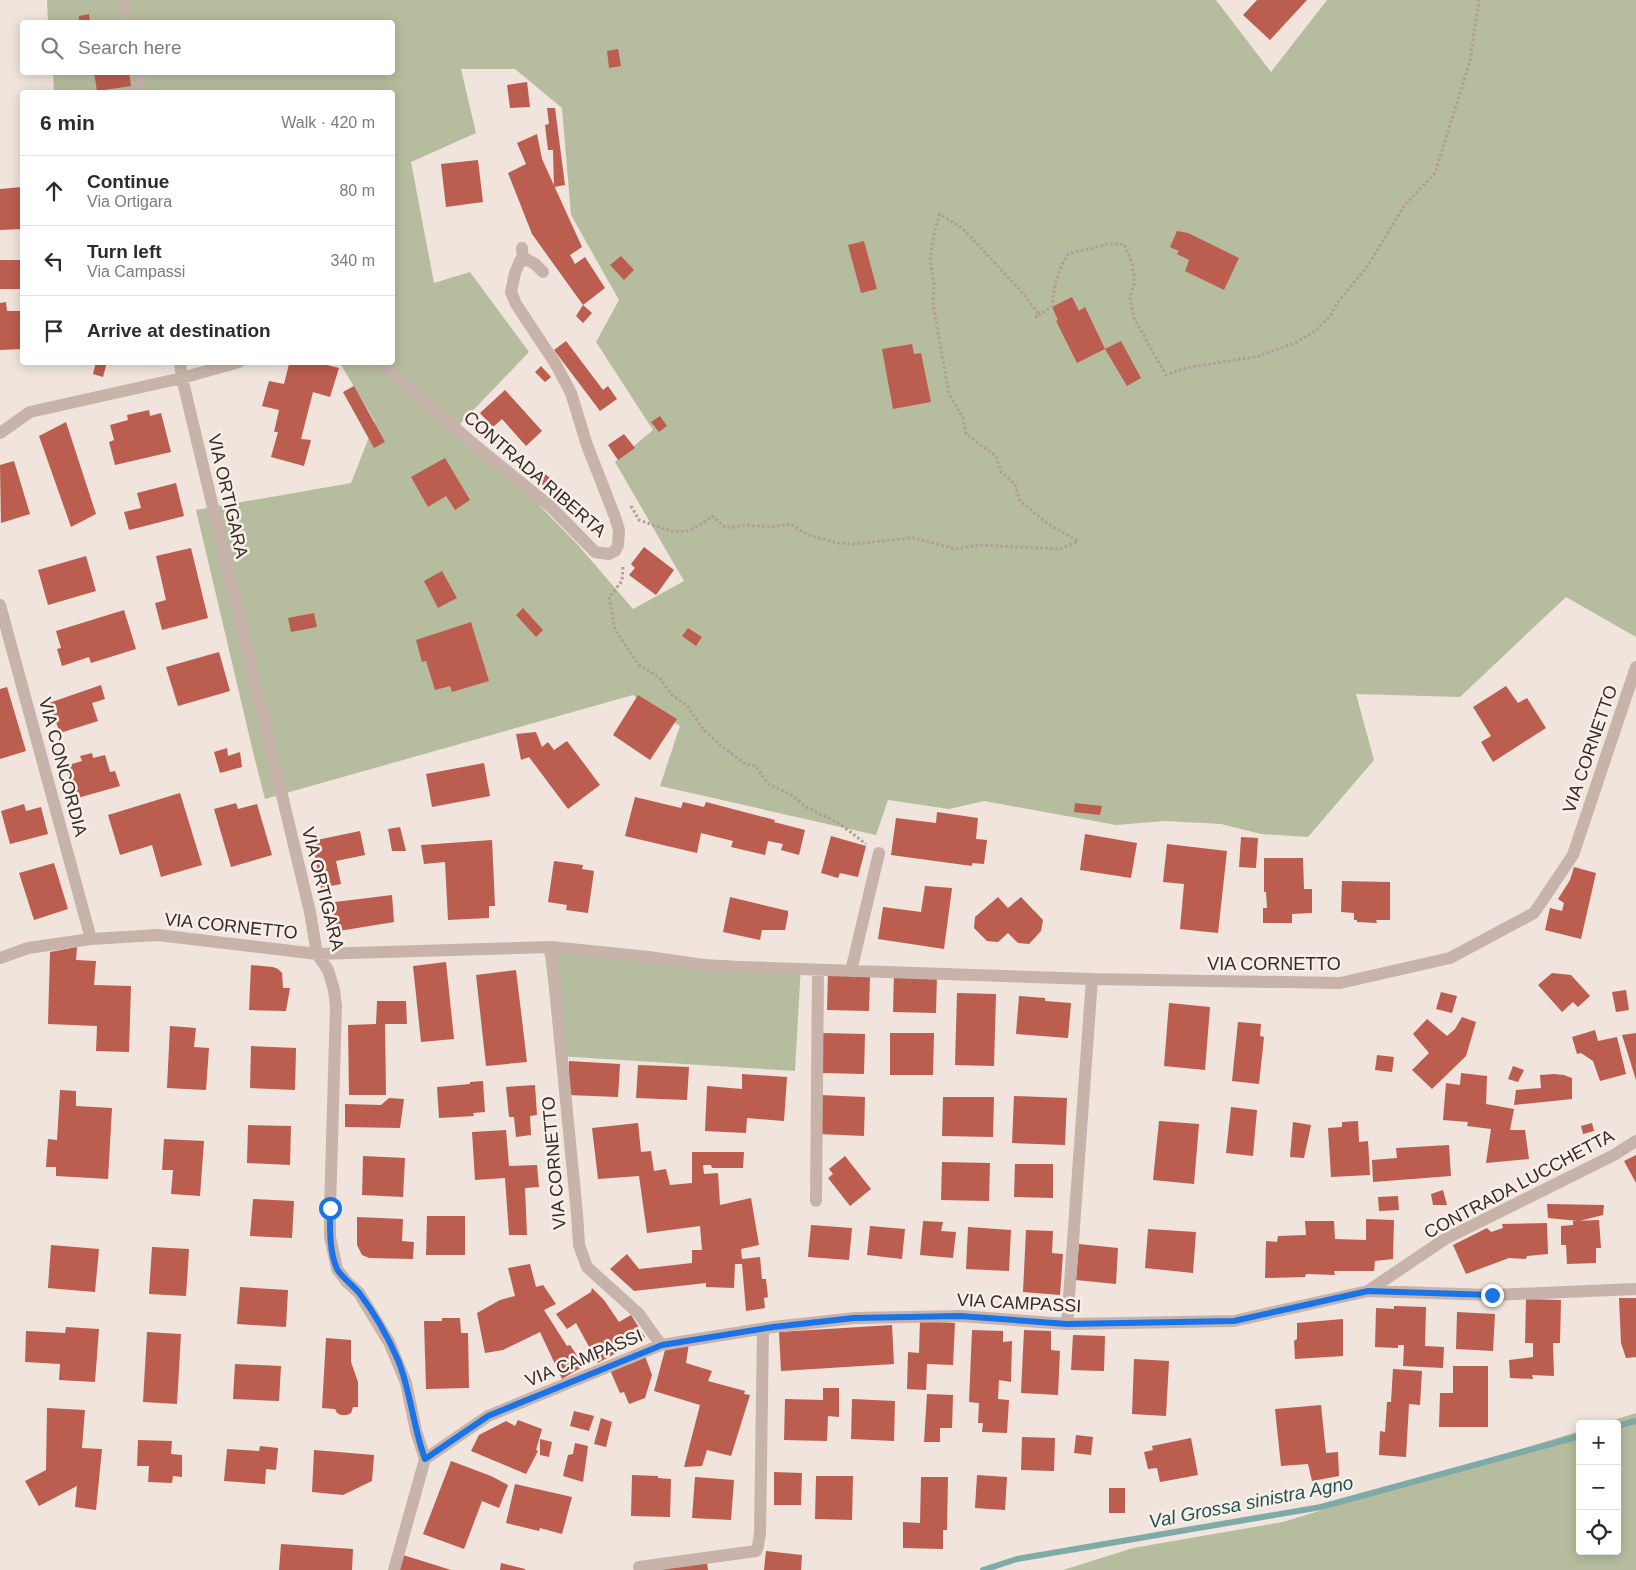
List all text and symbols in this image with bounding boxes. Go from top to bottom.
search box [20,20,395,75]
icon: search [38,34,66,62]
text: Search here [78,37,182,58]
text: 6 min [40,111,95,134]
text: Walk · 420 m [281,114,375,131]
text: Continue [87,171,169,192]
icon: ahead [40,177,68,205]
text: 80 m [339,182,375,199]
text: Via Ortigara [87,193,172,210]
text: Turn left [87,241,162,262]
icon: left [40,247,68,275]
text: 340 m [331,252,375,269]
text: Via Campassi [87,263,185,280]
icon: arrive [40,317,68,345]
text: Arrive at destination [87,320,271,341]
street label: CONTRADA RIBERTA [460,407,610,541]
street label: VIA ORTIGARA [204,432,252,560]
street label: VIA CORNETTO [1559,683,1621,815]
street label: VIA CONCORDIA [35,695,91,839]
street label: VIA ORTIGARA [298,825,348,953]
street label: VIA CORNETTO [163,909,299,943]
street label: VIA CORNETTO [1207,954,1341,974]
street label: VIA CORNETTO [538,1096,570,1230]
street label: CONTRADA LUCCHETTA [1421,1125,1617,1243]
route start [319,1197,342,1220]
route end [1481,1284,1504,1307]
street label: VIA CAMPASSI [956,1290,1082,1316]
street label: VIA CAMPASSI [522,1325,646,1391]
map controls [1576,1420,1621,1555]
button: + [1576,1420,1621,1465]
button: − [1576,1465,1621,1510]
water label: Val Grossa sinistra Agno [1147,1472,1355,1532]
button: locate [1576,1510,1621,1555]

